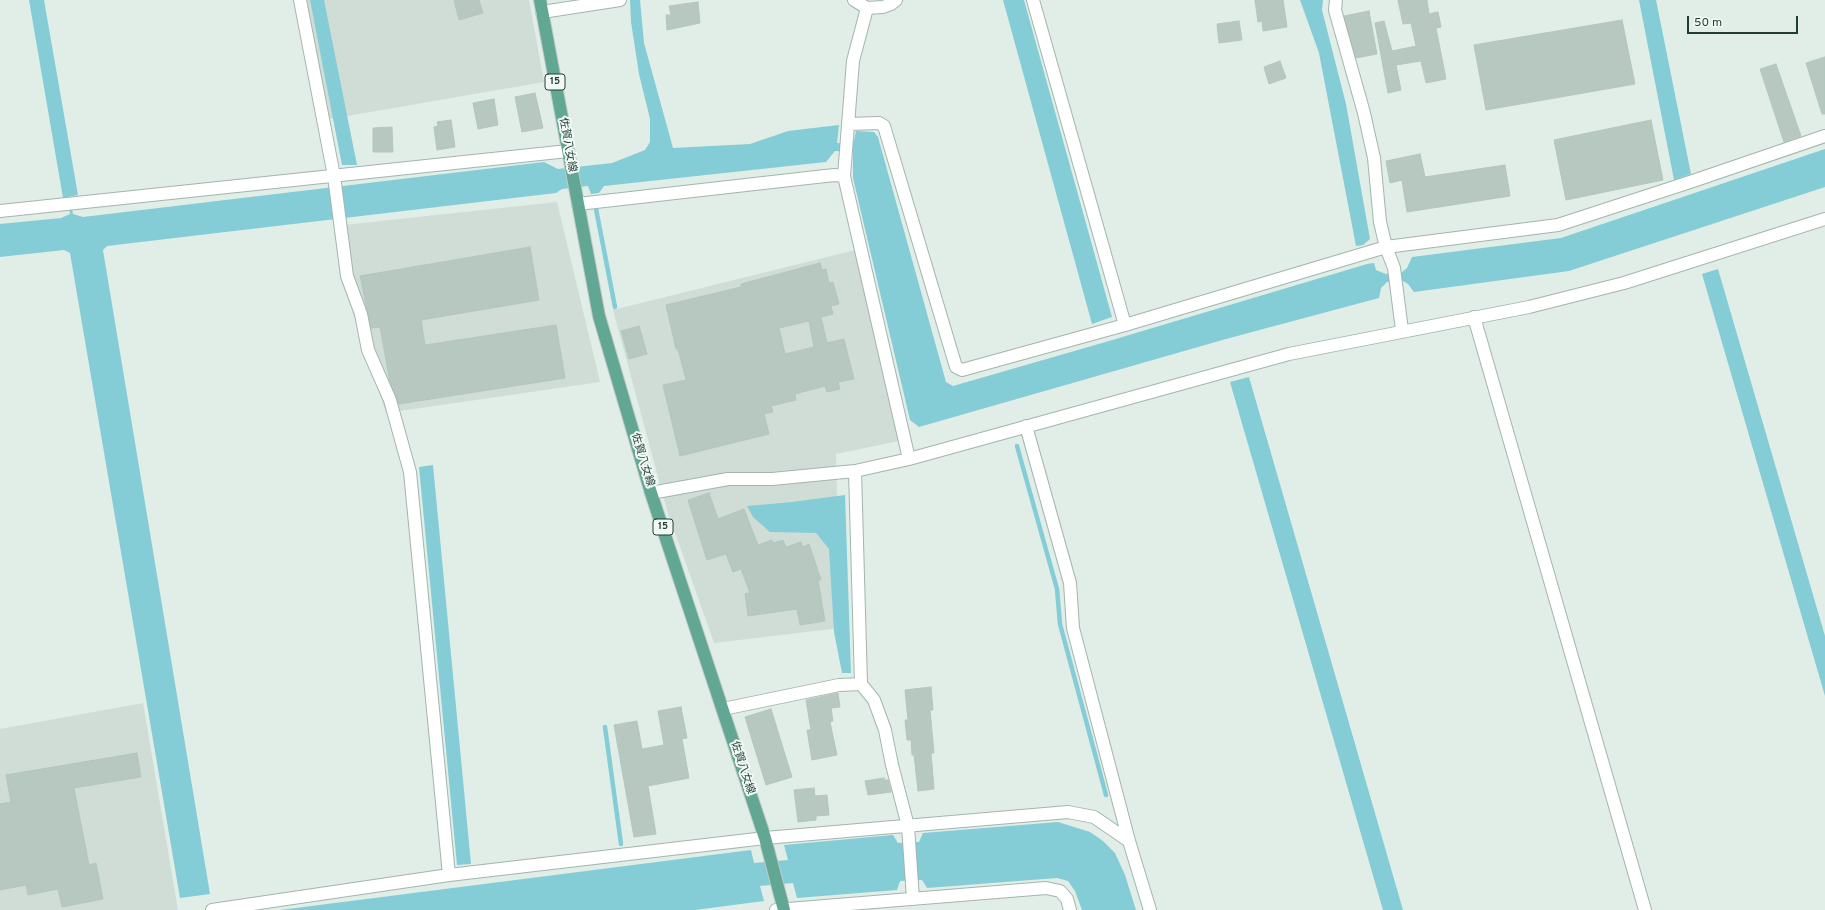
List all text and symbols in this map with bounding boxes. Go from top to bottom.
scale bar [1689,8,1800,34]
text: 50 m [1694,15,1722,31]
road number: 15 [545,74,565,90]
street label: 佐賀八女線 [556,117,578,173]
street label: 佐賀八女線 [628,432,656,488]
road number: 15 [653,519,673,535]
street label: 佐賀八女線 [727,740,757,796]

